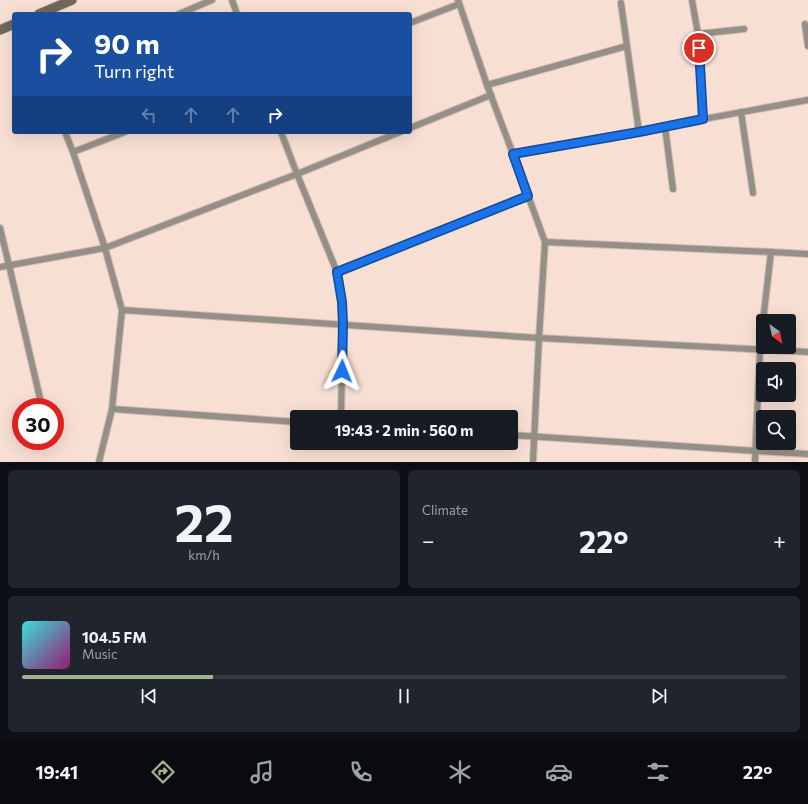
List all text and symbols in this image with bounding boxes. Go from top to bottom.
text: 90 m [94,26,160,60]
icon: right [28,28,80,80]
pin [682,31,716,65]
icon: arrive [688,37,710,59]
text: Turn right [94,60,174,82]
icon: left [138,104,160,126]
icon: ahead [180,104,202,126]
icon: ahead [222,104,244,126]
icon: right [264,104,286,126]
north arrow [756,314,796,354]
map controls [756,314,796,450]
position arrow [321,350,363,392]
button: sound [756,362,796,402]
speed limit sign: 30 [12,398,64,450]
button: search [756,410,796,450]
text: 19:43 · 2 min · 560 m [335,421,473,439]
text: 22 [174,489,234,553]
text: Climate [422,502,468,518]
text: 22° [579,522,629,559]
text: − [422,527,435,554]
text: + [773,527,786,554]
text: km/h [188,547,220,563]
text: 104.5 FM [82,628,147,646]
text: Music [82,646,117,662]
icon: previous [138,685,160,707]
icon: pause [393,685,415,707]
icon: next [648,685,670,707]
icon: directions [149,758,177,786]
icon: music [248,758,276,786]
icon: phone [347,758,375,786]
icon: climate [446,758,474,786]
icon: car [545,758,573,786]
icon: filters [644,758,672,786]
text: 19:41 [35,761,78,783]
text: 22° [743,761,772,783]

